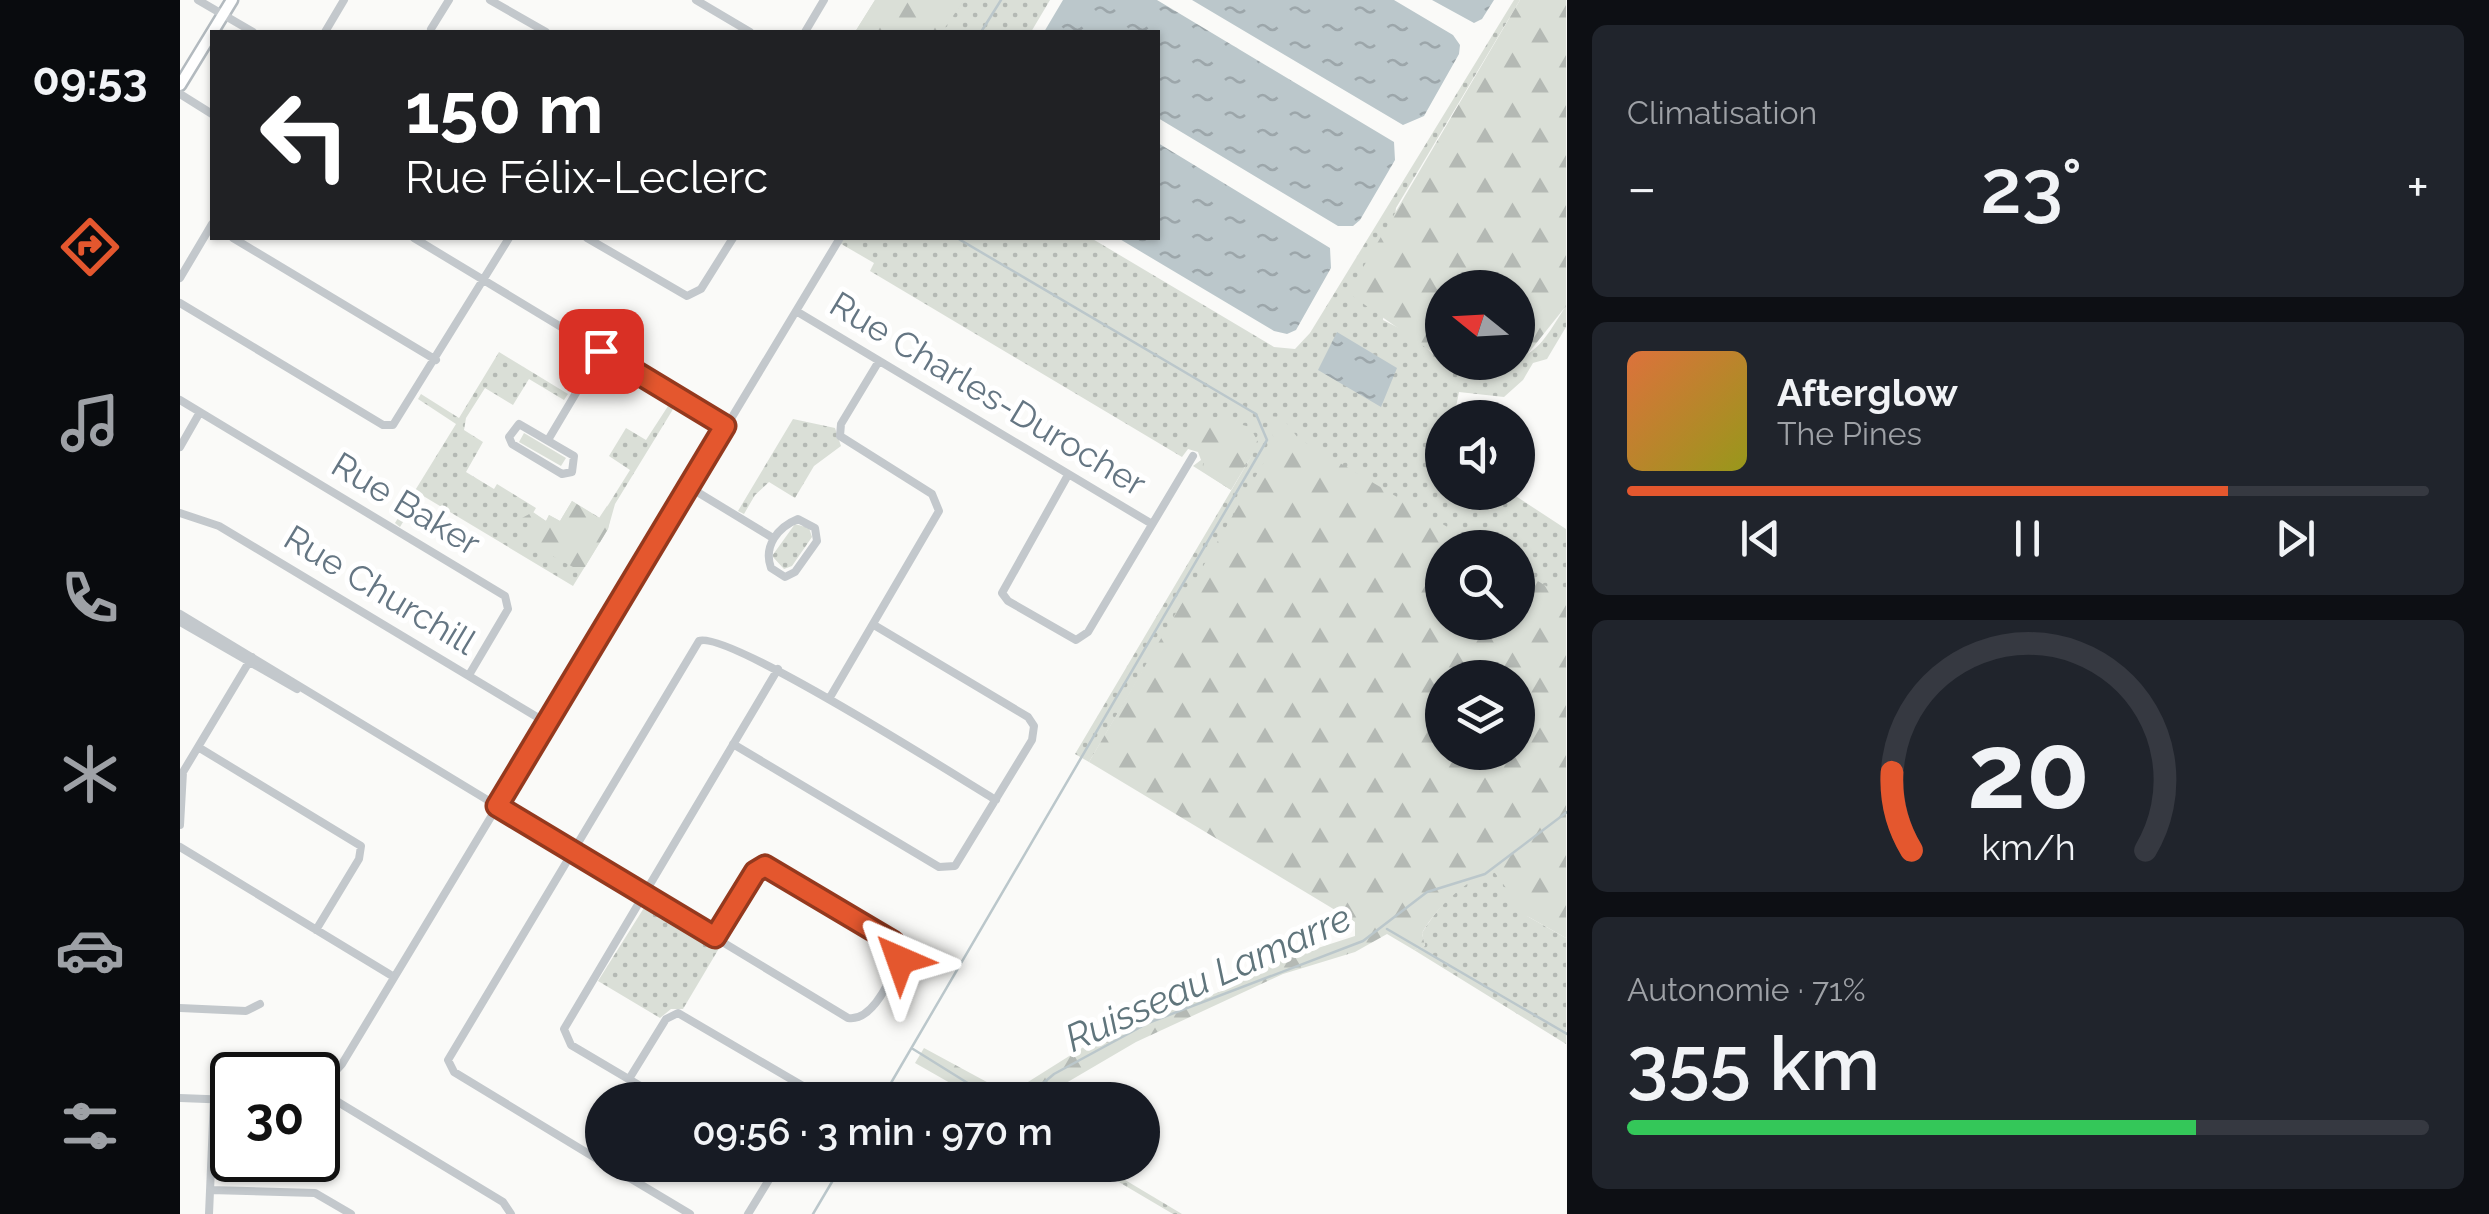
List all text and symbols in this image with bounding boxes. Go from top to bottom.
text: 09:53 [32,53,148,106]
text: 150 m [405,67,603,149]
icon: left [240,70,370,200]
text: Climatisation [1627,94,1817,131]
text: 23° [1981,142,2082,231]
text: Rue Félix-Leclerc [405,151,768,204]
text: − [1627,155,1657,220]
text: + [2406,155,2429,220]
icon: directions [55,212,125,282]
north arrow [1425,270,1535,380]
map controls [1425,270,1535,770]
street label: Rue Charles-Durocher [823,283,1154,504]
pin [559,309,644,394]
icon: arrive [574,324,629,379]
text: Afterglow [1777,370,1958,415]
icon: music [55,388,125,458]
button: sound [1425,400,1535,510]
text: The Pines [1777,415,1922,452]
street label: Rue Baker [325,443,488,564]
icon: previous [1733,511,1788,566]
icon: pause [2000,511,2055,566]
icon: next [2268,511,2323,566]
street label: Rue Churchill [277,516,484,663]
button: search [1425,530,1535,640]
icon: phone [55,563,125,633]
button: layers [1425,660,1535,770]
text: 20 [1967,710,2089,832]
icon: climate [55,739,125,809]
text: km/h [1981,826,2075,868]
water label: Ruisseau Lamarre [1058,894,1358,1061]
position arrow [848,908,952,1012]
icon: car [55,915,125,985]
text: Autonomie · 71% [1627,971,1866,1008]
text: 355 km [1627,1019,1880,1108]
speed limit sign: 30 [210,1052,340,1182]
icon: filters [55,1091,125,1161]
text: 09:56 · 3 min · 970 m [692,1109,1053,1154]

